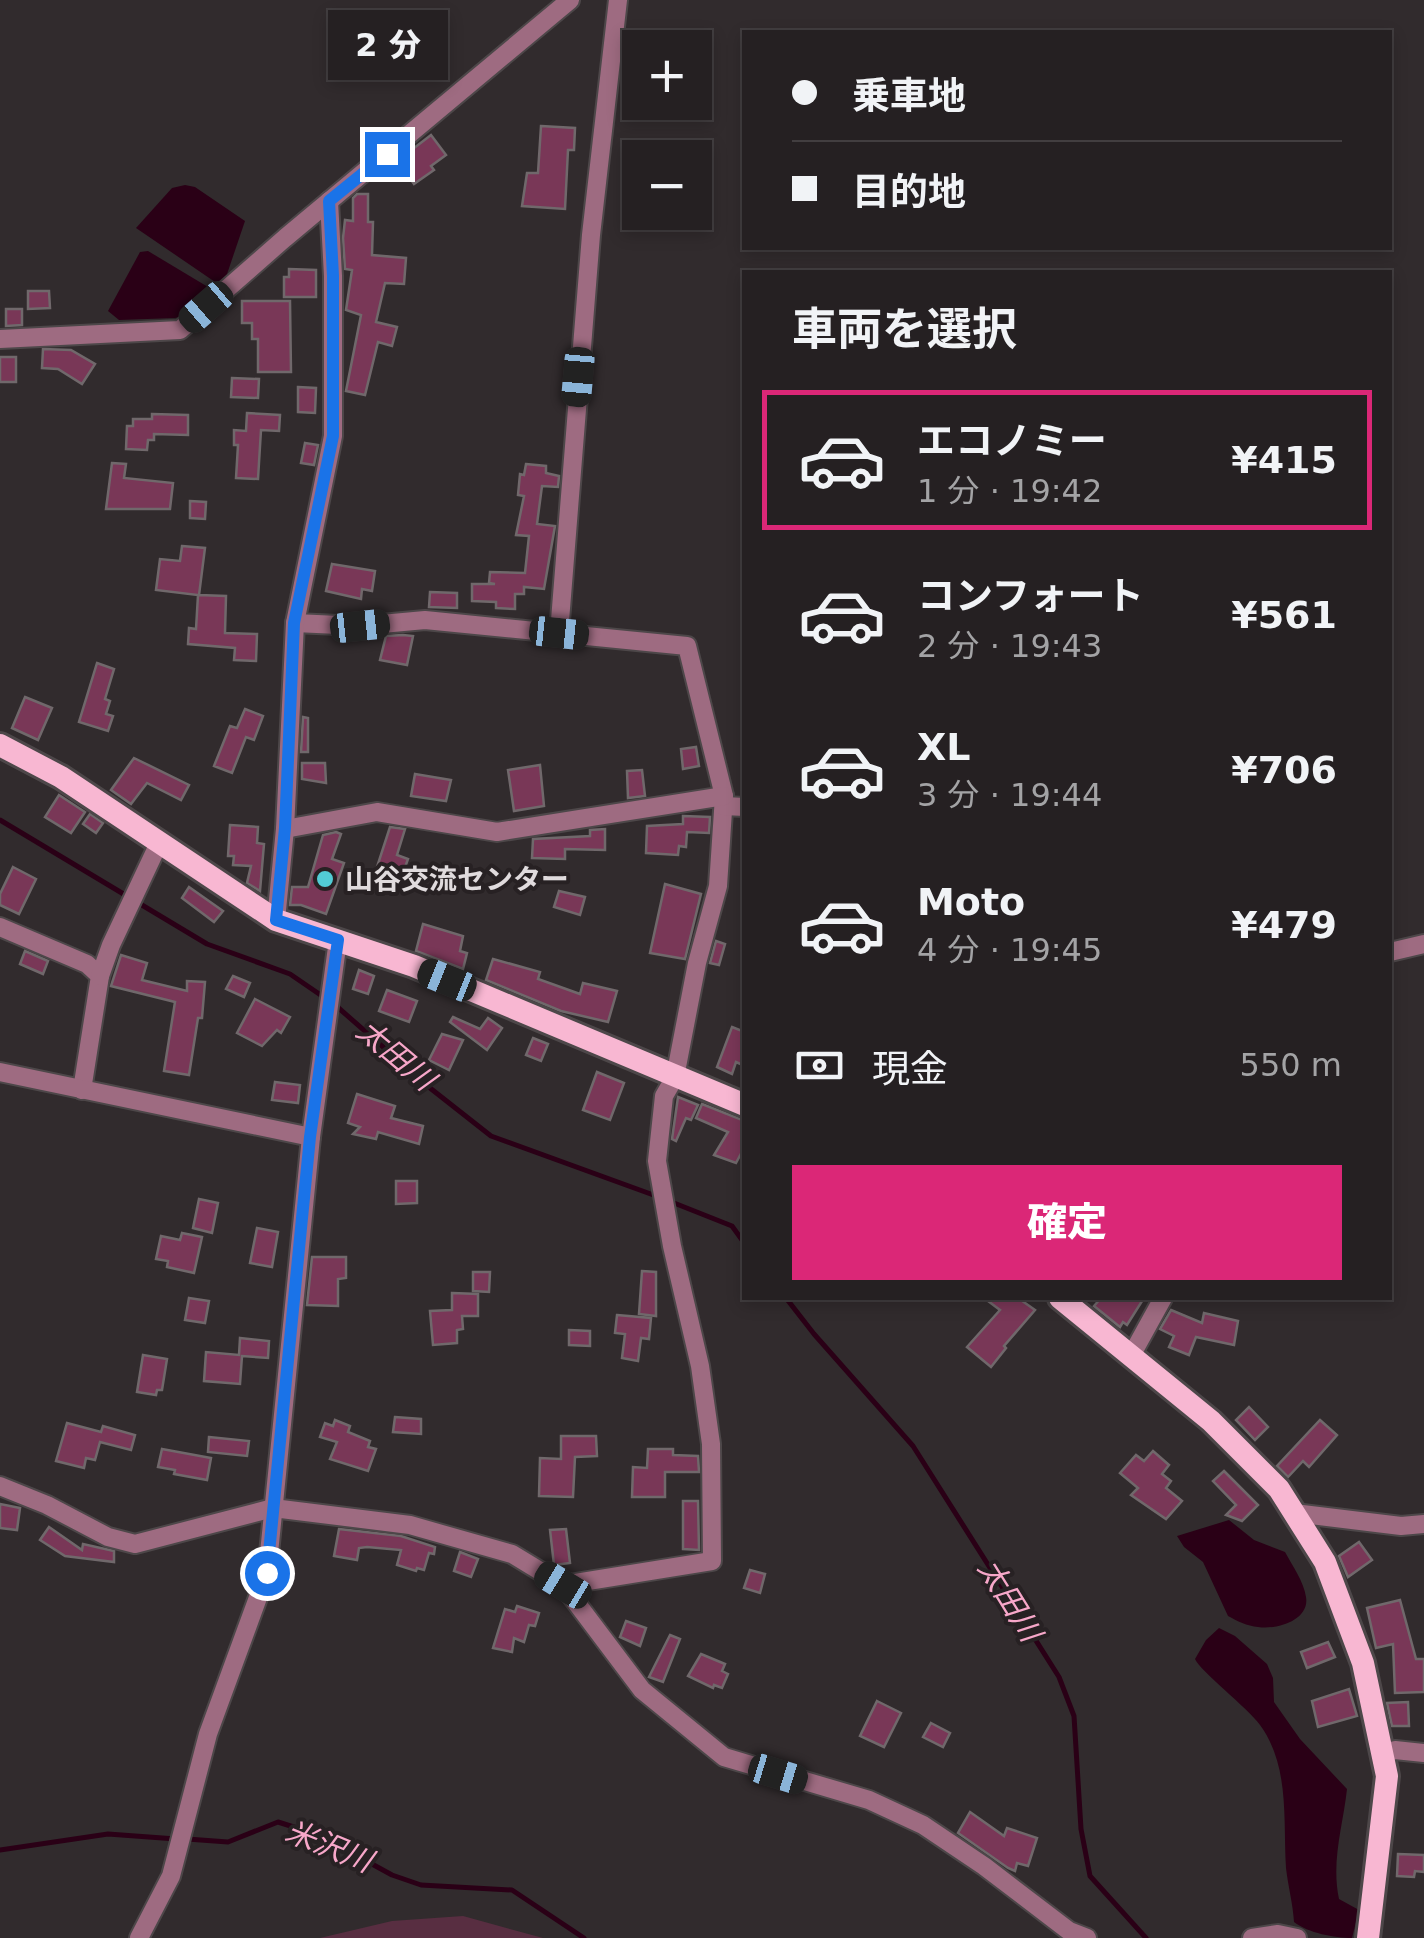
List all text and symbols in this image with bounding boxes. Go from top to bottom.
callout: 2 分 [327,9,447,79]
text: 2 分 [355,26,421,64]
map controls [622,30,712,230]
button: + [622,30,712,120]
text: 乗車地 [852,74,966,118]
route end [365,132,410,177]
button: − [622,140,712,230]
text: 目的地 [852,170,966,214]
car [174,276,238,338]
text: 車両を選択 [792,303,1017,356]
car [560,346,596,408]
icon: car [797,415,887,505]
text: エコノミー [917,419,1107,463]
text: ¥415 [1231,438,1337,482]
text: 1 分 · 19:42 [917,472,1102,510]
icon: car [797,570,887,660]
text: コンフォート [917,574,1144,618]
text: ¥561 [1231,593,1337,637]
car [329,608,391,644]
car [528,615,590,651]
text: 2 分 · 19:43 [917,627,1102,665]
icon: car [797,725,887,815]
text: XL [917,725,971,769]
text: ¥706 [1231,748,1337,792]
text: 3 分 · 19:44 [917,776,1102,814]
place label: 山谷交流センター [345,863,569,896]
marker: 山谷交流センター [314,868,336,890]
icon: car [797,880,887,970]
text: Moto [917,880,1025,924]
text: ¥479 [1231,903,1337,947]
text: 4 分 · 19:45 [917,931,1102,969]
car [414,955,480,1005]
water label: 太田川 [350,1013,444,1099]
icon: cash [792,1038,847,1093]
text: 550 m [1240,1046,1342,1084]
text: 現金 [872,1047,948,1091]
button: 確定 [792,1165,1342,1280]
route start [245,1551,290,1596]
water label: 太田川 [971,1553,1050,1650]
car [530,1557,596,1613]
car [745,1751,811,1797]
water label: 米沢川 [281,1813,380,1880]

